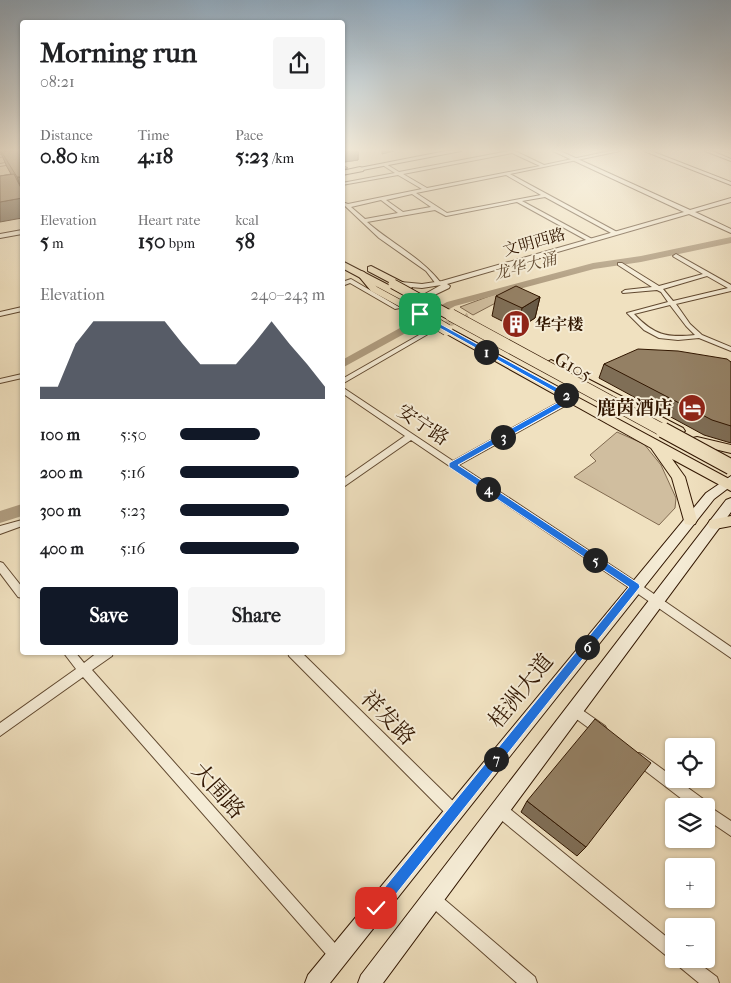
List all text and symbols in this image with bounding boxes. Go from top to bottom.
text: Morning run [40,36,197,69]
button: share [273,37,325,89]
text: 08:21 [40,72,75,91]
text: Distance [40,127,93,144]
text: Time [138,127,169,144]
text: Pace [235,127,263,144]
text: 0.80 [40,144,78,168]
text: 4:18 [138,144,173,168]
text: 5:23 [235,144,269,168]
text: km [78,150,100,167]
text: /km [269,150,294,167]
text: Elevation [40,212,97,229]
text: Heart rate [138,212,200,229]
text: kcal [235,212,259,229]
street label: 文明西路 [501,224,567,260]
text: 5 [40,229,49,253]
text: 150 [138,229,166,253]
text: 58 [235,229,255,253]
text: m [49,235,64,252]
text: bpm [166,235,195,252]
water label: 龙华大涌 [492,248,560,283]
text: Elevation [40,285,105,304]
text: 240–243 m [251,285,325,304]
pin [399,293,441,335]
icon: arrive [406,300,434,328]
building icon: 华宇楼 [501,309,531,339]
place label: 华宇楼 [535,315,583,334]
pin: 1 [474,340,498,364]
text: 1 [484,344,489,361]
street label: G105 [551,348,595,386]
pin: 2 [554,382,578,408]
text: 2 [563,387,570,404]
hotel icon: 鹿茵酒店 [677,393,707,423]
place label: 鹿茵酒店 [597,397,673,419]
street label: 安宁路 [393,400,453,450]
pin: 3 [490,424,516,450]
text: 100 m [40,425,80,444]
text: 5:50 [120,425,146,444]
text: 3 [501,429,506,446]
text: 200 m [40,463,83,482]
text: 5:16 [120,463,145,482]
pin: 4 [476,476,500,502]
text: 4 [484,481,493,498]
text: 300 m [40,501,81,520]
text: 5:23 [120,501,146,520]
text: 400 m [40,539,84,558]
text: 5:16 [120,539,145,558]
pin: 5 [582,548,608,572]
text: 5 [592,552,599,569]
button: Save [40,587,178,645]
button: Share [188,587,325,645]
pin: 6 [574,634,600,660]
text: 6 [584,639,591,656]
street label: 桂洲大道 [483,649,559,733]
street label: 祥发路 [355,685,421,751]
map controls [665,738,715,968]
button: locate [665,738,715,788]
pin: 7 [484,746,508,772]
text: 7 [493,751,500,768]
street label: 大围路 [186,758,250,824]
button: layers [665,798,715,848]
button: + [665,858,715,908]
pin [355,887,397,929]
icon: check [362,894,390,922]
button: − [665,918,715,968]

